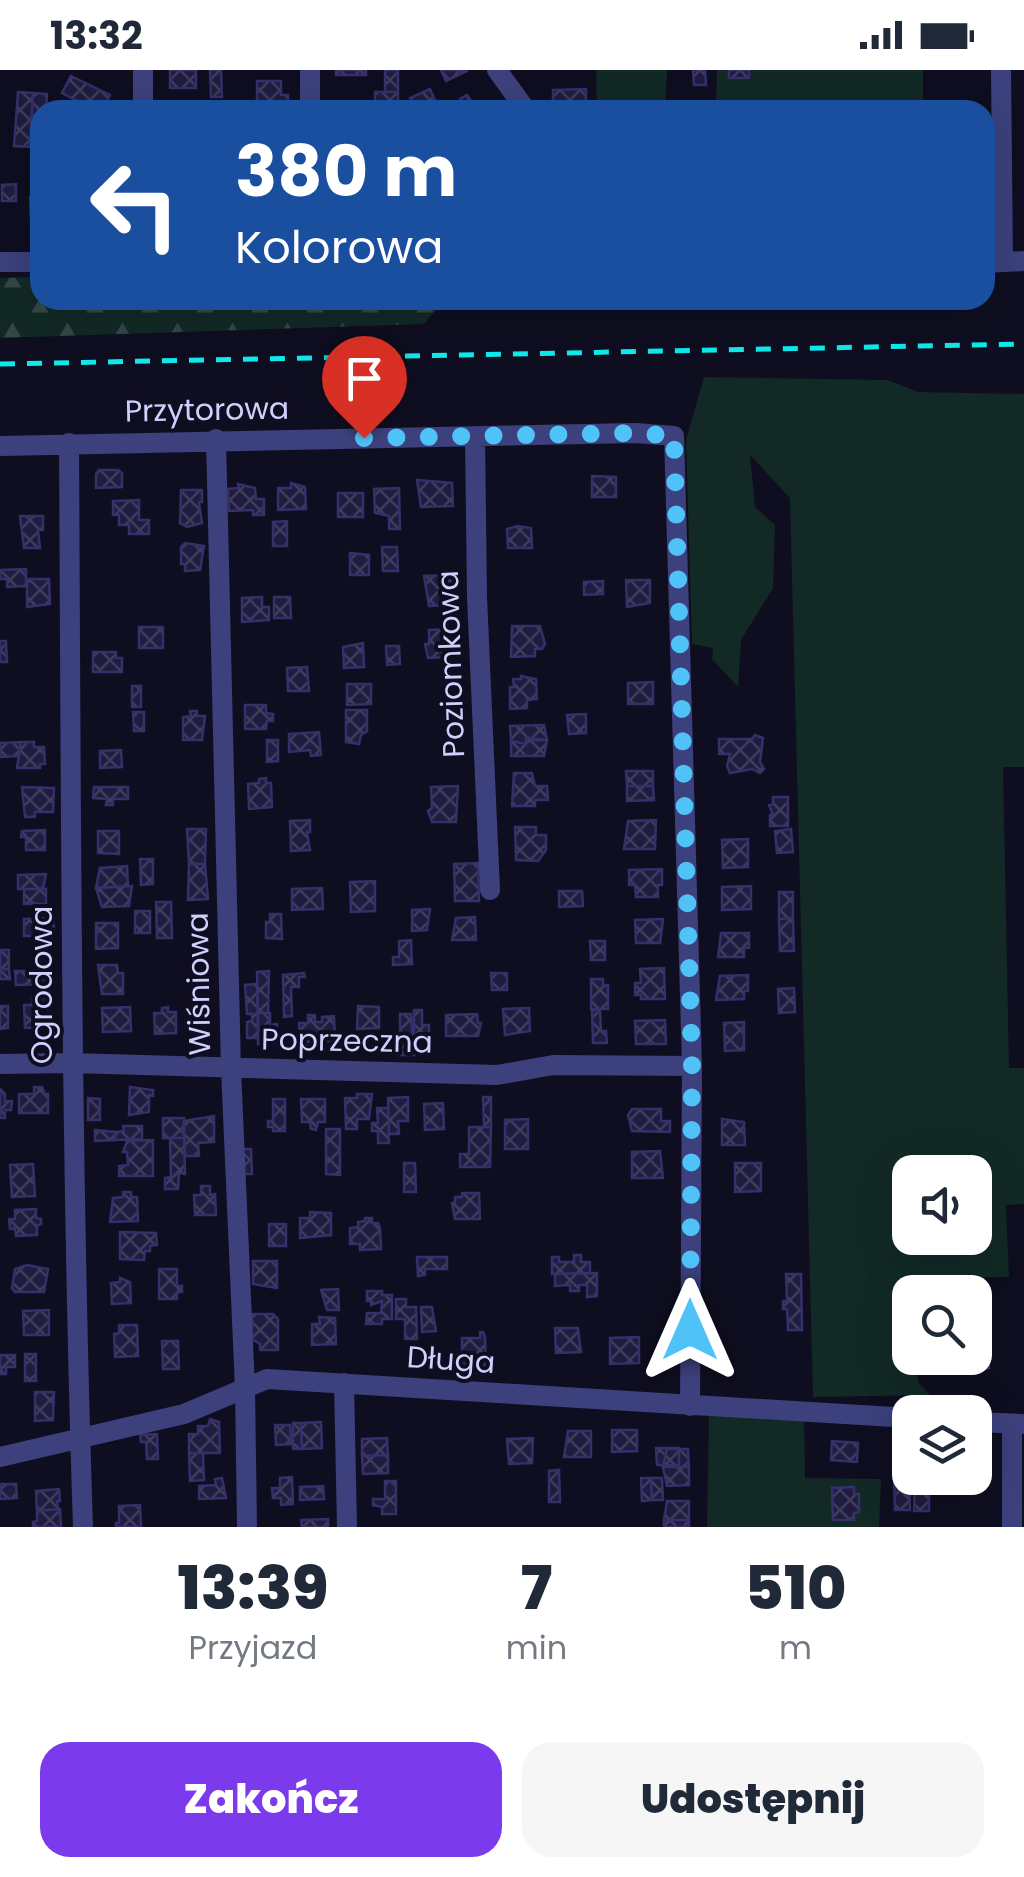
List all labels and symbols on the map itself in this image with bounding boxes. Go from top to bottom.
pin [322,336,407,439]
street label: Przytorowa [124,387,290,432]
street label: Poziomkowa [426,570,475,758]
street label: Ogrodowa [20,906,63,1064]
street label: Wiśniowa [176,912,221,1056]
street label: Poprzeczna [261,1018,433,1063]
position arrow [638,1278,742,1382]
street label: Długa [405,1335,497,1384]

